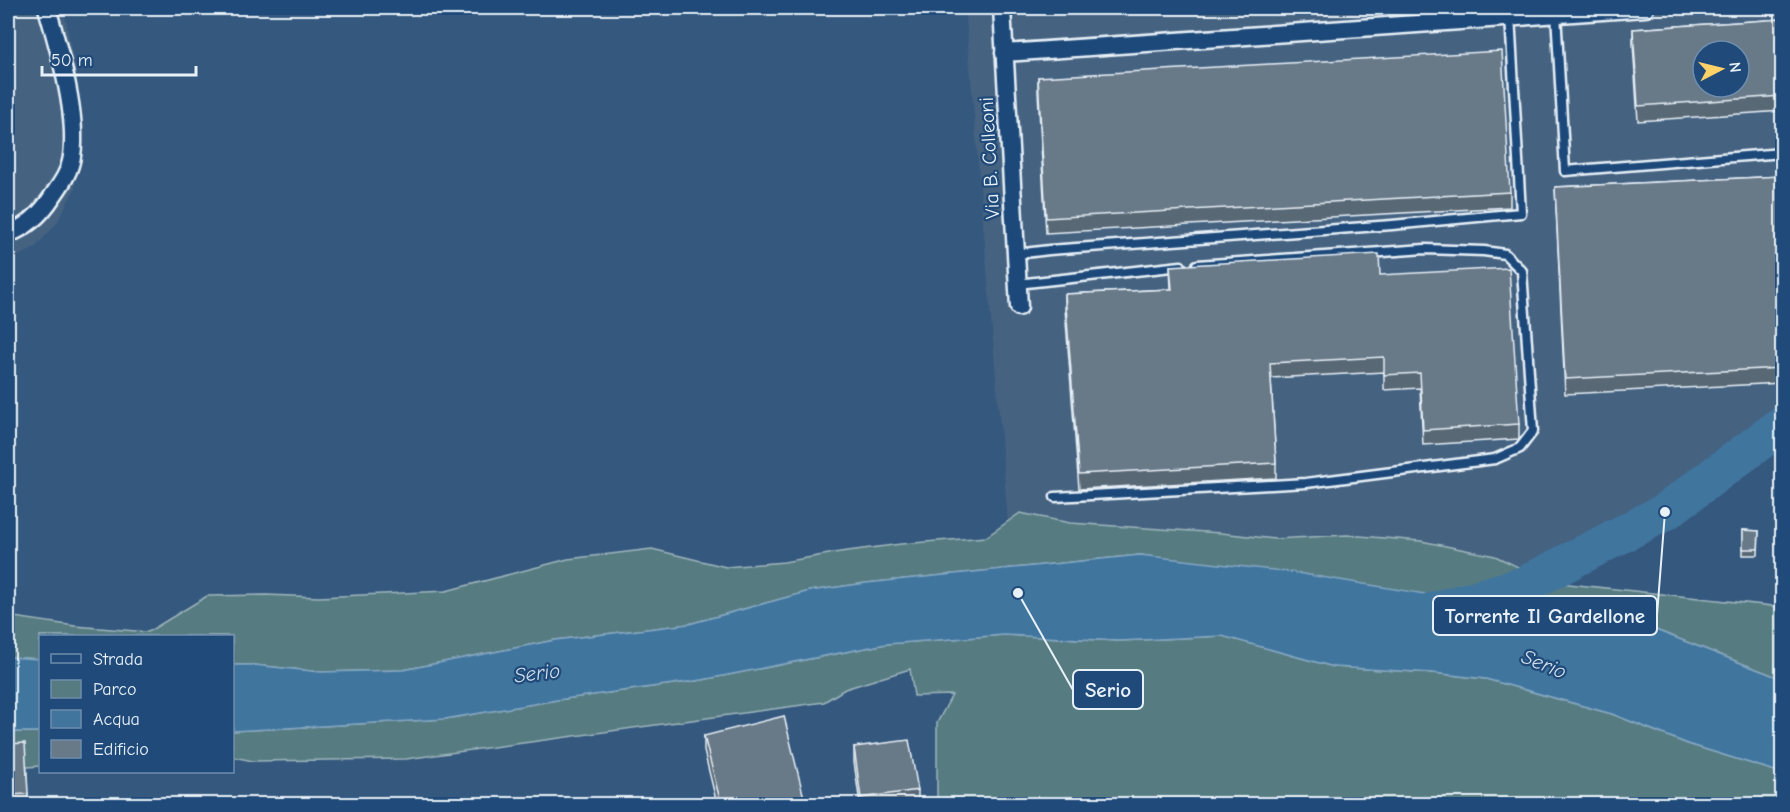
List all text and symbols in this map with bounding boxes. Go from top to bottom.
scale bar [42,39,196,77]
north arrow [1691,39,1751,99]
text: 50 m [51,50,93,71]
text: N [1725,61,1744,74]
street label: Via B. Colleoni [975,96,1004,220]
callout: Torrente Il Gardellone [1433,596,1657,635]
text: Torrente Il Gardellone [1445,604,1645,628]
legend [39,635,234,773]
water label: Serio [1518,644,1570,684]
text: Strada [93,649,143,670]
water label: Serio [513,658,561,688]
callout: Serio [1073,670,1143,709]
text: Serio [1085,678,1131,702]
text: Parco [93,679,136,700]
text: Acqua [93,709,140,730]
text: Edificio [93,739,149,760]

